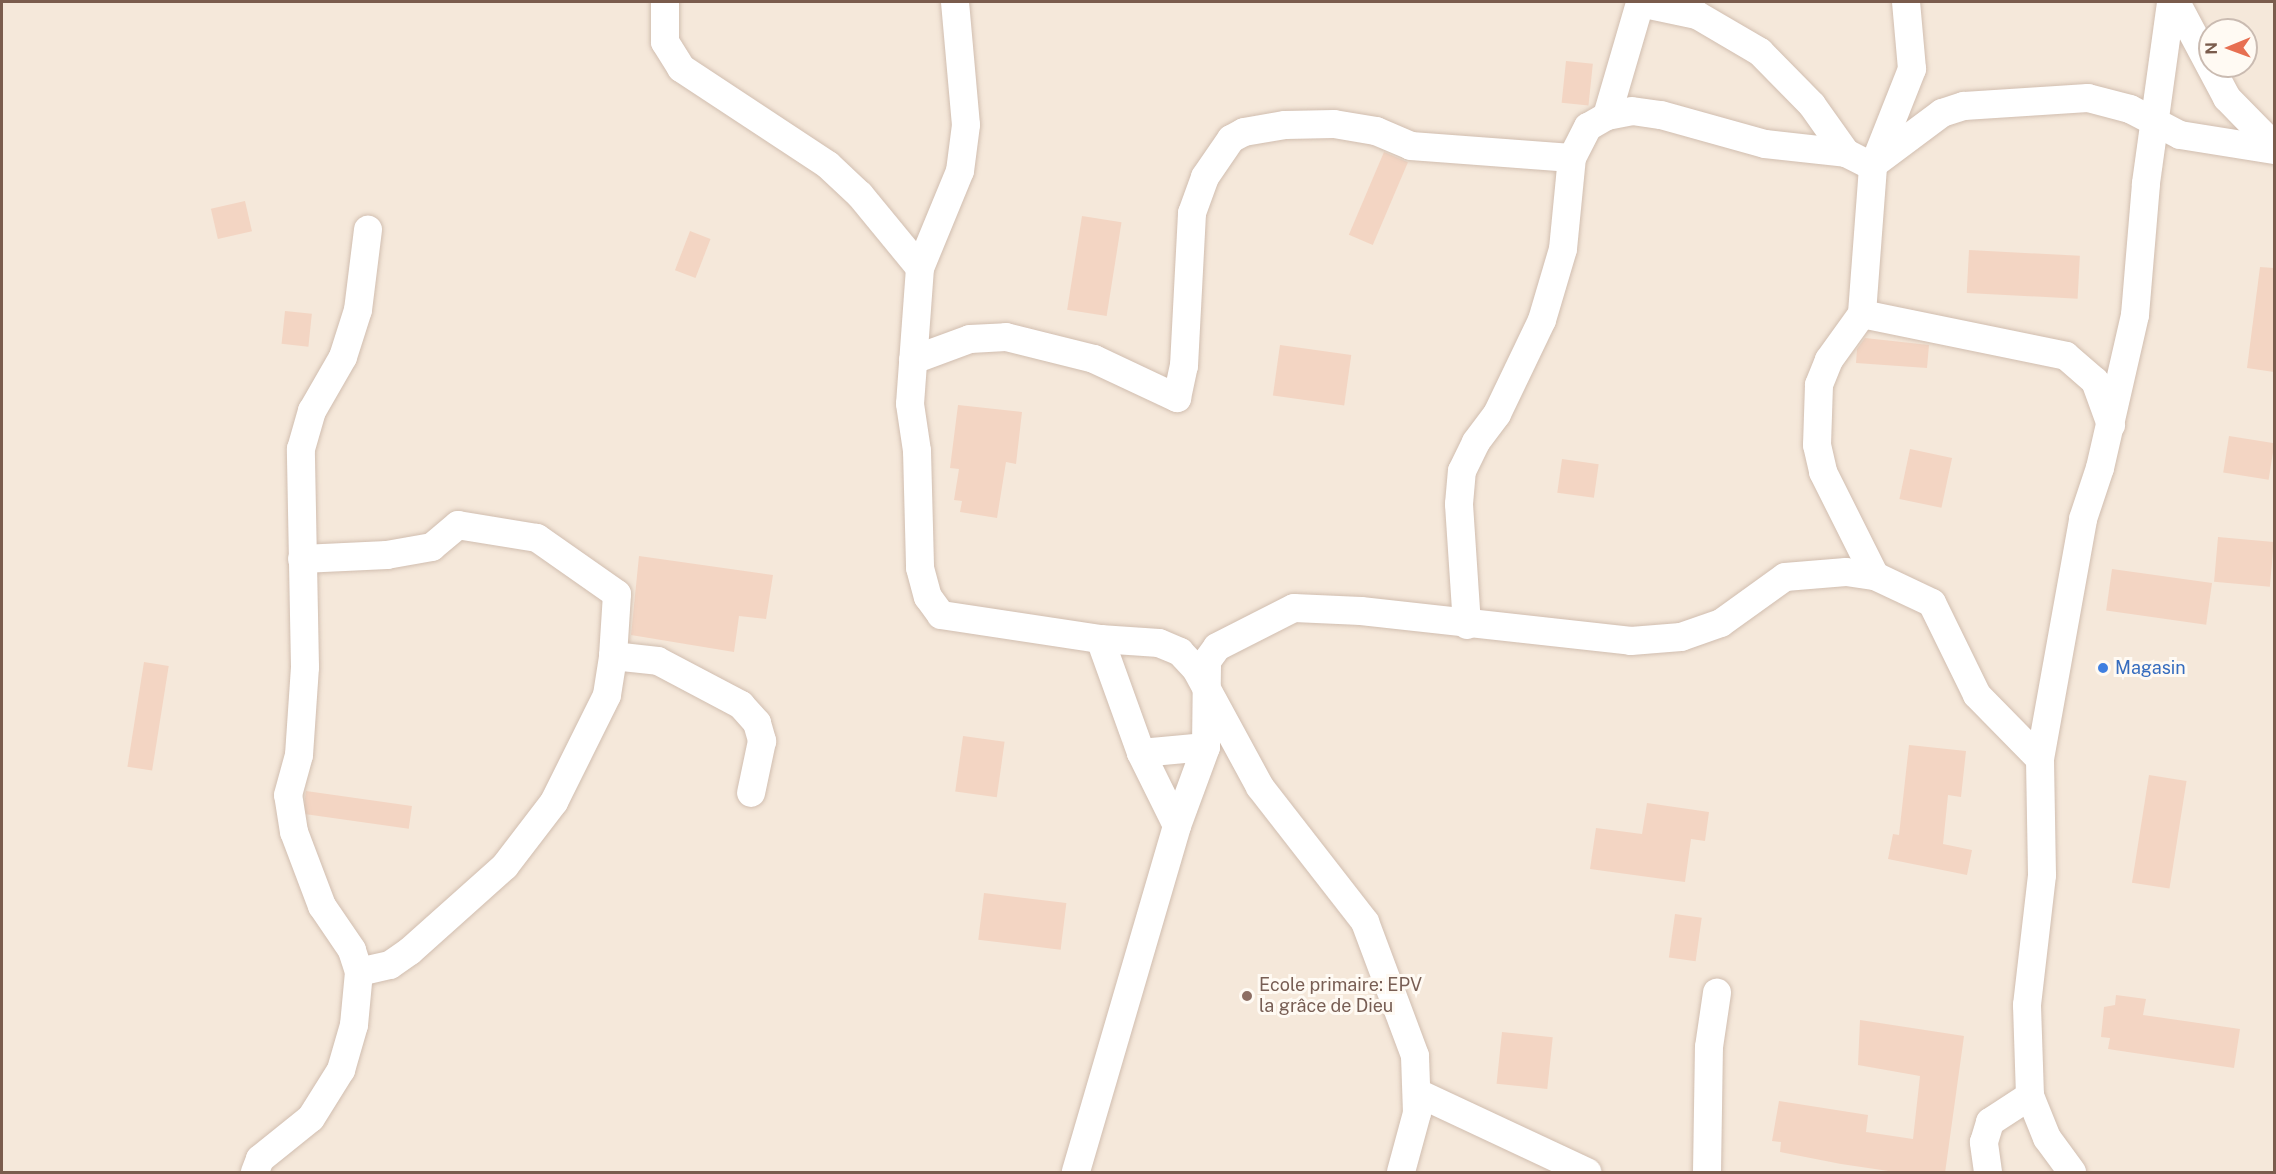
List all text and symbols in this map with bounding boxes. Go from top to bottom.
north arrow [2198,18,2258,78]
text: N [2202,42,2221,55]
place label: Magasin [2115,657,2186,679]
marker: Magasin [2096,661,2110,675]
place label: Ecole primaire: EPV la grâce de Dieu [1259,975,1422,1018]
marker: Ecole primaire: EPV la grâce de Dieu [1240,989,1254,1003]

